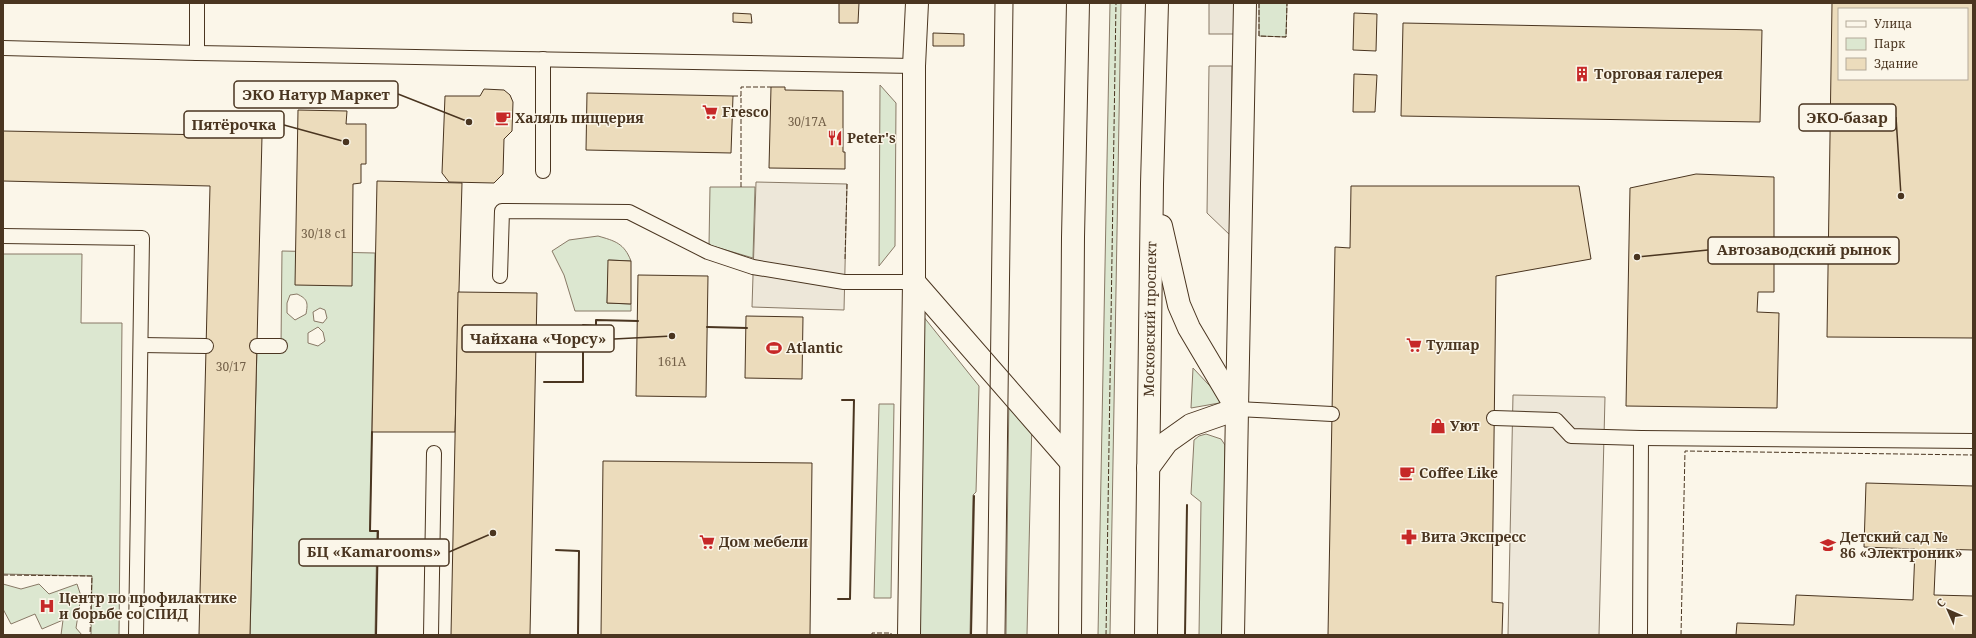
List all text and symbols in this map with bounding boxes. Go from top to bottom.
legend [1838,8,1968,80]
text: Улица [1874,15,1912,32]
text: Парк [1874,35,1906,52]
text: Здание [1874,55,1918,72]
place label: Торговая галерея [1594,64,1723,83]
building icon: Торговая галерея [1573,65,1591,83]
callout: ЭКО Натур Маркет [234,81,398,108]
text: ЭКО Натур Маркет [242,84,390,104]
place label: Fresco [722,102,769,121]
supermarket icon: Fresco [701,103,719,121]
callout: ЭКО-базар [1799,104,1896,131]
text: ЭКО-базар [1806,107,1888,127]
place label: Халяль пиццерия [515,108,644,127]
cafe icon: Халяль пиццерия [494,109,512,127]
callout: Пятёрочка [184,111,284,138]
house number: 30/17А [788,113,827,130]
text: Пятёрочка [192,114,277,134]
place label: Peter's [847,128,896,147]
restaurant icon: Peter's [826,129,844,147]
house number: 30/18 c1 [301,225,347,242]
callout: Автозаводский рынок [1708,237,1899,264]
text: Автозаводский рынок [1717,239,1892,259]
street label: Московский проспект [1139,240,1160,397]
callout: Чайхана «Чорсу» [462,325,614,352]
text: Чайхана «Чорсу» [470,328,606,348]
place label: Тулпар [1426,335,1479,354]
supermarket icon: Тулпар [1405,336,1423,354]
place label: Atlantic [786,338,843,357]
sports icon: Atlantic [765,339,783,357]
house number: 161А [658,353,687,370]
house number: 30/17 [216,358,246,375]
place label: Уют [1450,416,1480,435]
shop icon: Уют [1429,417,1447,435]
place label: Coffee Like [1419,463,1498,482]
cafe icon: Coffee Like [1398,464,1416,482]
place label: Вита Экспресс [1421,527,1526,546]
place label: Детский сад № 86 «Электроник» [1840,527,1962,562]
pharmacy icon: Вита Экспресс [1400,528,1418,546]
place label: Дом мебели [719,532,809,551]
supermarket icon: Дом мебели [698,533,716,551]
school or university icon: Детский сад № 86 «Электроник» [1819,536,1837,554]
callout: БЦ «Kamarooms» [299,539,449,566]
text: БЦ «Kamarooms» [307,541,441,561]
place label: Центр по профилактике и борьбе со СПИД [59,588,237,623]
north arrow [1928,590,1968,630]
text: С [1933,595,1948,610]
hospital icon: Центр по профилактике и борьбе со СПИД [38,597,56,615]

